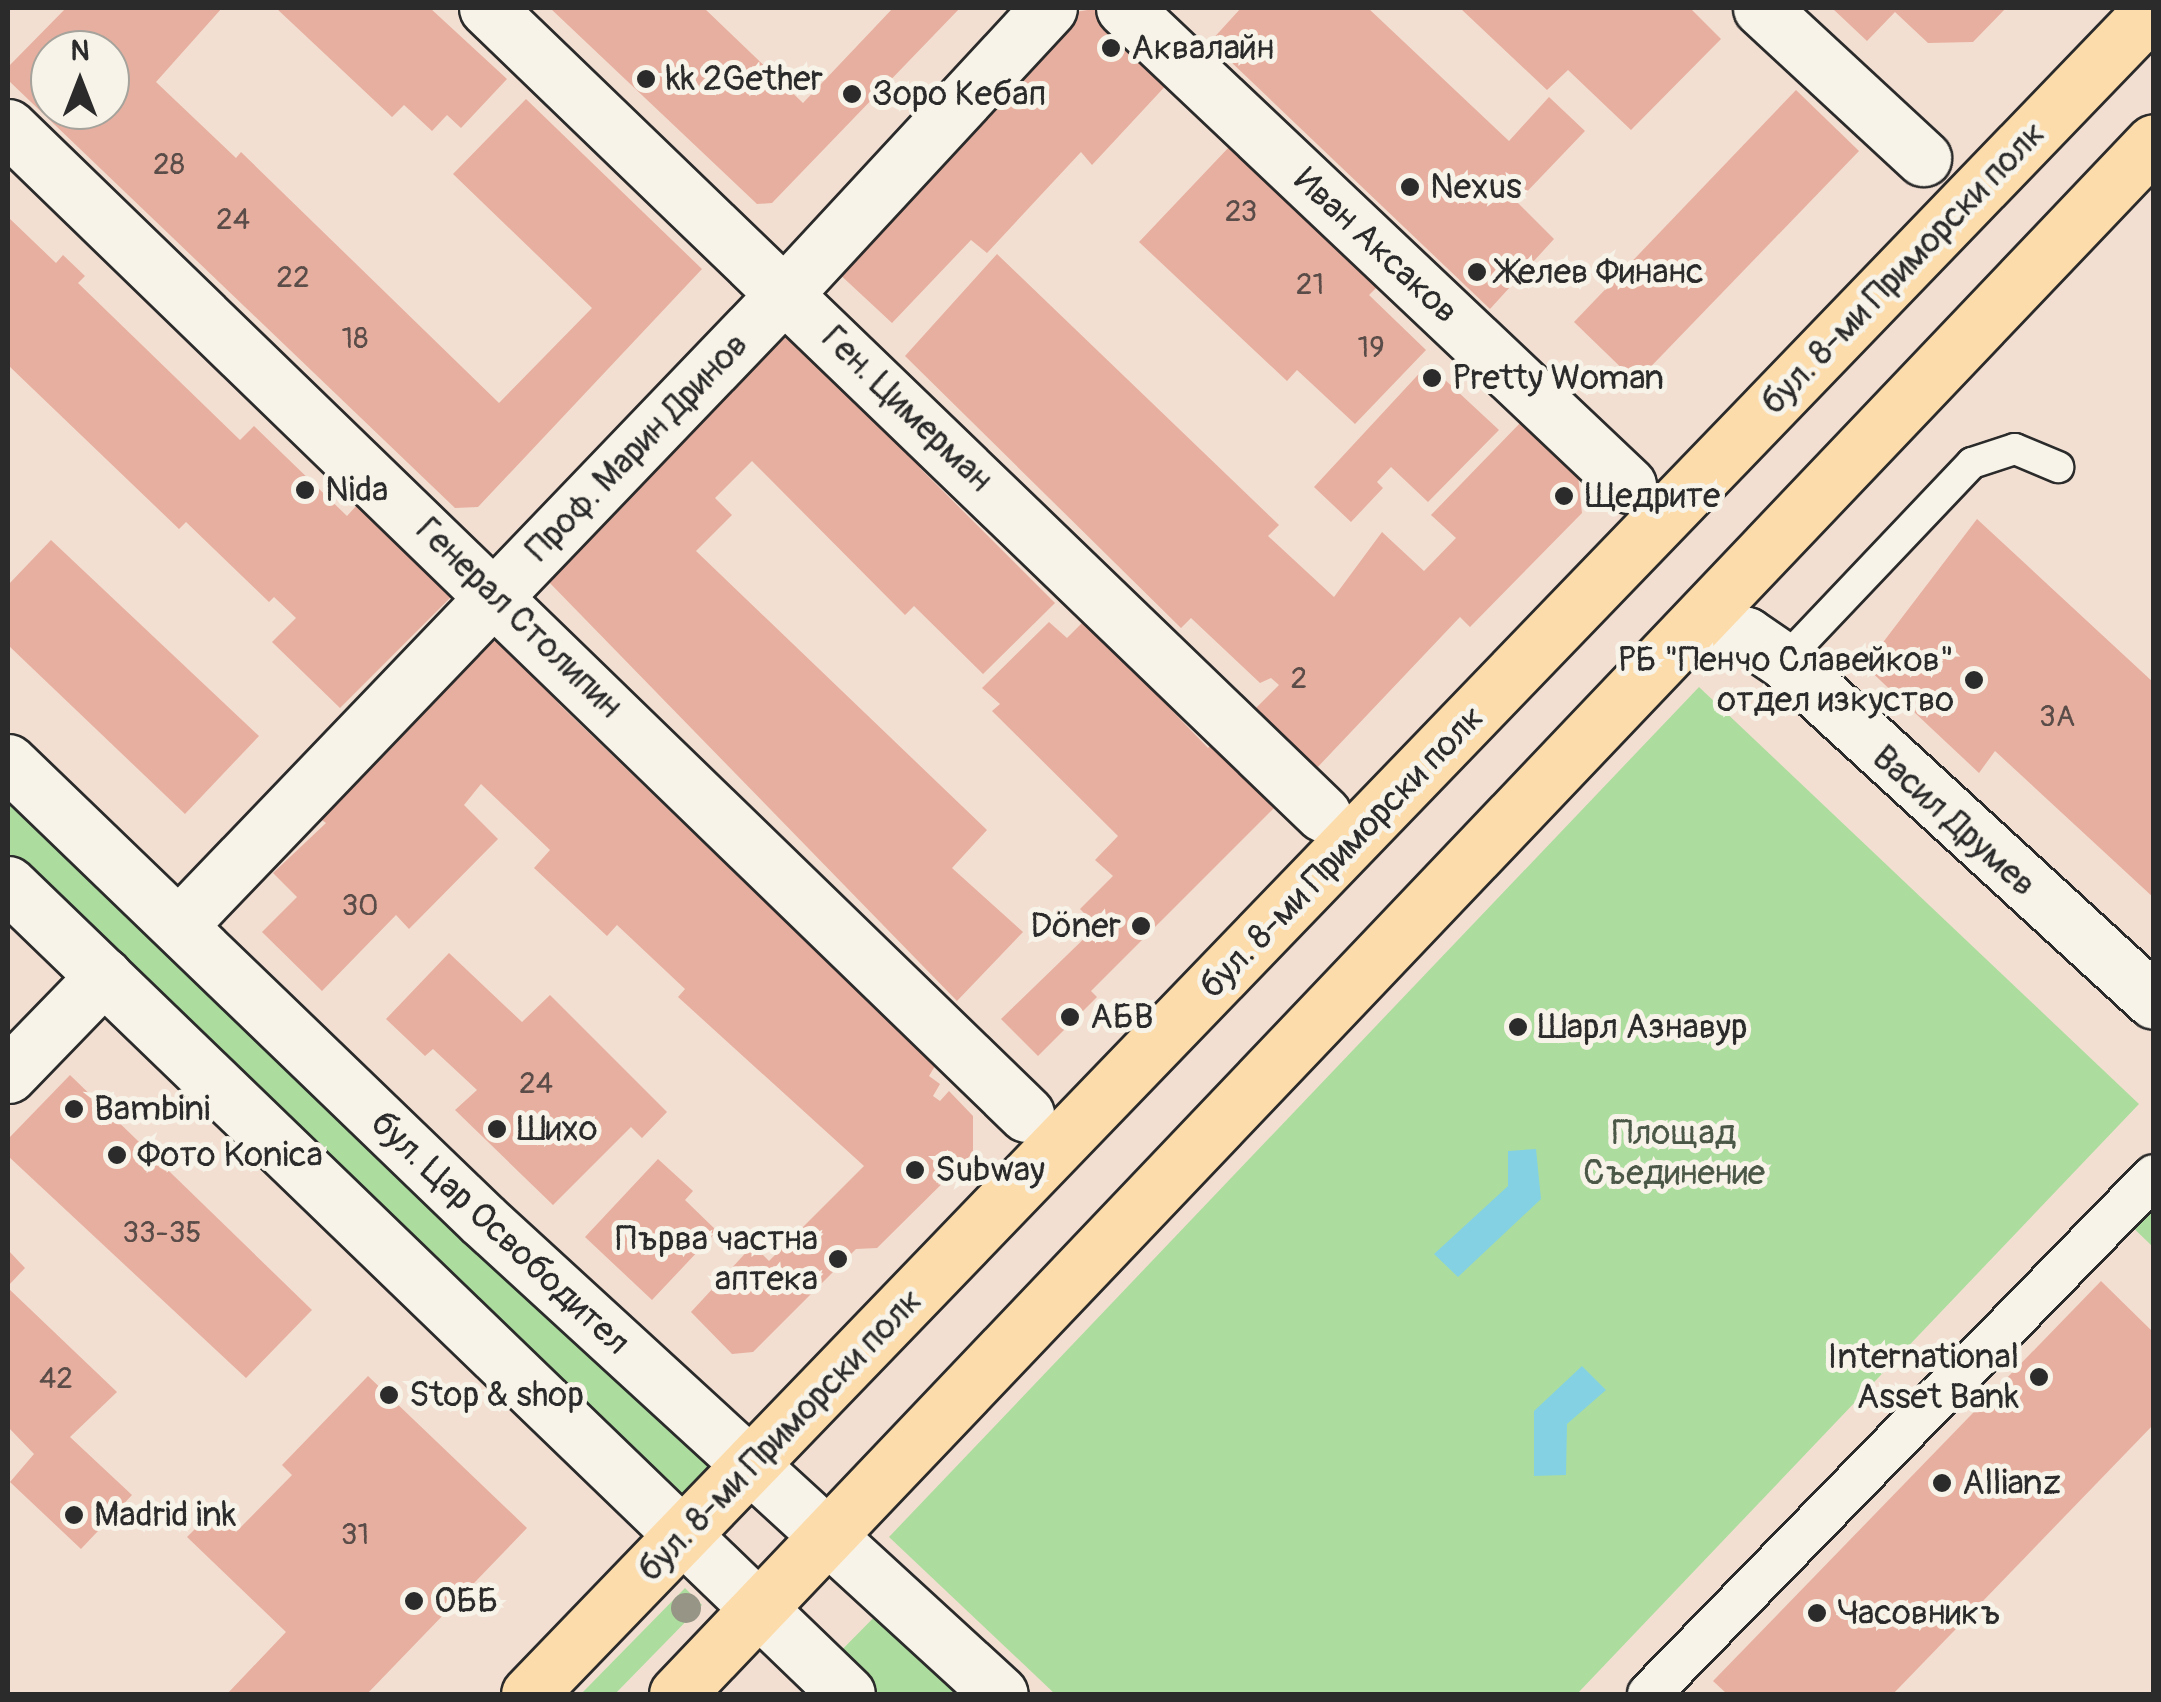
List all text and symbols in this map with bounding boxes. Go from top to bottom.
place label: Аквалайн [1131,27,1274,69]
north arrow [30,30,130,130]
text: N [71,34,89,69]
marker: Аквалайн [1100,37,1122,59]
place label: kk 2Gether [666,58,823,100]
marker: kk 2Gether [635,68,657,90]
place label: Зоро Кебап [872,73,1046,115]
marker: Зоро Кебап [841,83,863,105]
street label: бул. 8-ми Приморски полк [1752,113,2054,423]
house number: 28 [153,147,185,183]
street label: Иван Аксаков [1285,160,1467,332]
place label: Nexus [1430,166,1522,208]
marker: Nexus [1399,176,1421,198]
house number: 23 [1225,194,1257,230]
house number: 24 [216,202,250,238]
place label: Желев Финанс [1497,251,1704,293]
house number: 22 [276,260,310,296]
marker: Желев Финанс [1466,261,1488,283]
house number: 21 [1296,267,1324,303]
street label: Ген. Цимерман [813,317,1001,501]
house number: 18 [342,321,368,357]
street label: Проф. Марин Дринов [517,324,757,570]
house number: 19 [1357,330,1385,366]
place label: Pretty Woman [1452,357,1664,399]
marker: Pretty Woman [1421,367,1443,389]
place label: Nida [325,469,388,511]
place label: Щедрите [1584,475,1720,517]
marker: Nida [294,479,316,501]
marker: Щедрите [1553,485,1575,507]
street label: Генерал Столипин [407,509,631,727]
place label: РБ "Пенчо Славейков" отдел изкуство [1618,639,1954,721]
house number: 2 [1291,661,1307,697]
marker: РБ "Пенчо Славейков" отдел изкуство [1963,669,1985,691]
street label: бул. 8-ми Приморски полк [1191,697,1493,1007]
house number: 3А [2039,699,2075,735]
street label: Васил Друмев [1864,737,2044,905]
house number: 30 [341,888,379,924]
place label: Döner [1030,905,1121,947]
marker: Döner [1130,915,1152,937]
place label: АБВ [1090,996,1154,1038]
marker: АБВ [1059,1006,1081,1028]
place label: Шарл Азнавур [1538,1006,1747,1048]
marker: Шарл Азнавур [1507,1016,1529,1038]
house number: 24 [519,1066,553,1102]
place label: Bambini [94,1088,210,1130]
marker: Bambini [63,1098,85,1120]
street label: бул. Цар Освободител [362,1102,638,1364]
place label: Шихо [517,1108,597,1150]
park label: Площад Съединение [1583,1112,1765,1194]
marker: Шихо [486,1118,508,1140]
place label: Фото Konica [137,1134,323,1176]
marker: Фото Konica [106,1144,128,1166]
place label: Subway [935,1149,1045,1191]
marker: Subway [904,1159,926,1181]
house number: 33-35 [122,1215,202,1251]
place label: Първа частна аптека [615,1218,818,1300]
marker: Първа частна аптека [827,1248,849,1270]
street label: бул. 8-ми Приморски полк [629,1280,931,1590]
place label: International Asset Bank [1828,1336,2019,1418]
house number: 42 [39,1361,73,1397]
marker: International Asset Bank [2028,1366,2050,1388]
place label: Stop & shop [409,1374,584,1416]
marker: Stop & shop [378,1384,400,1406]
place label: Allianz [1962,1462,2061,1504]
marker: Allianz [1931,1472,1953,1494]
place label: Madrid ink [94,1494,236,1536]
marker: Madrid ink [63,1504,85,1526]
house number: 31 [341,1517,369,1553]
place label: ОББ [434,1580,498,1622]
marker: ОББ [403,1590,425,1612]
place label: Часовникъ [1837,1592,2001,1634]
marker: Часовникъ [1806,1602,1828,1624]

